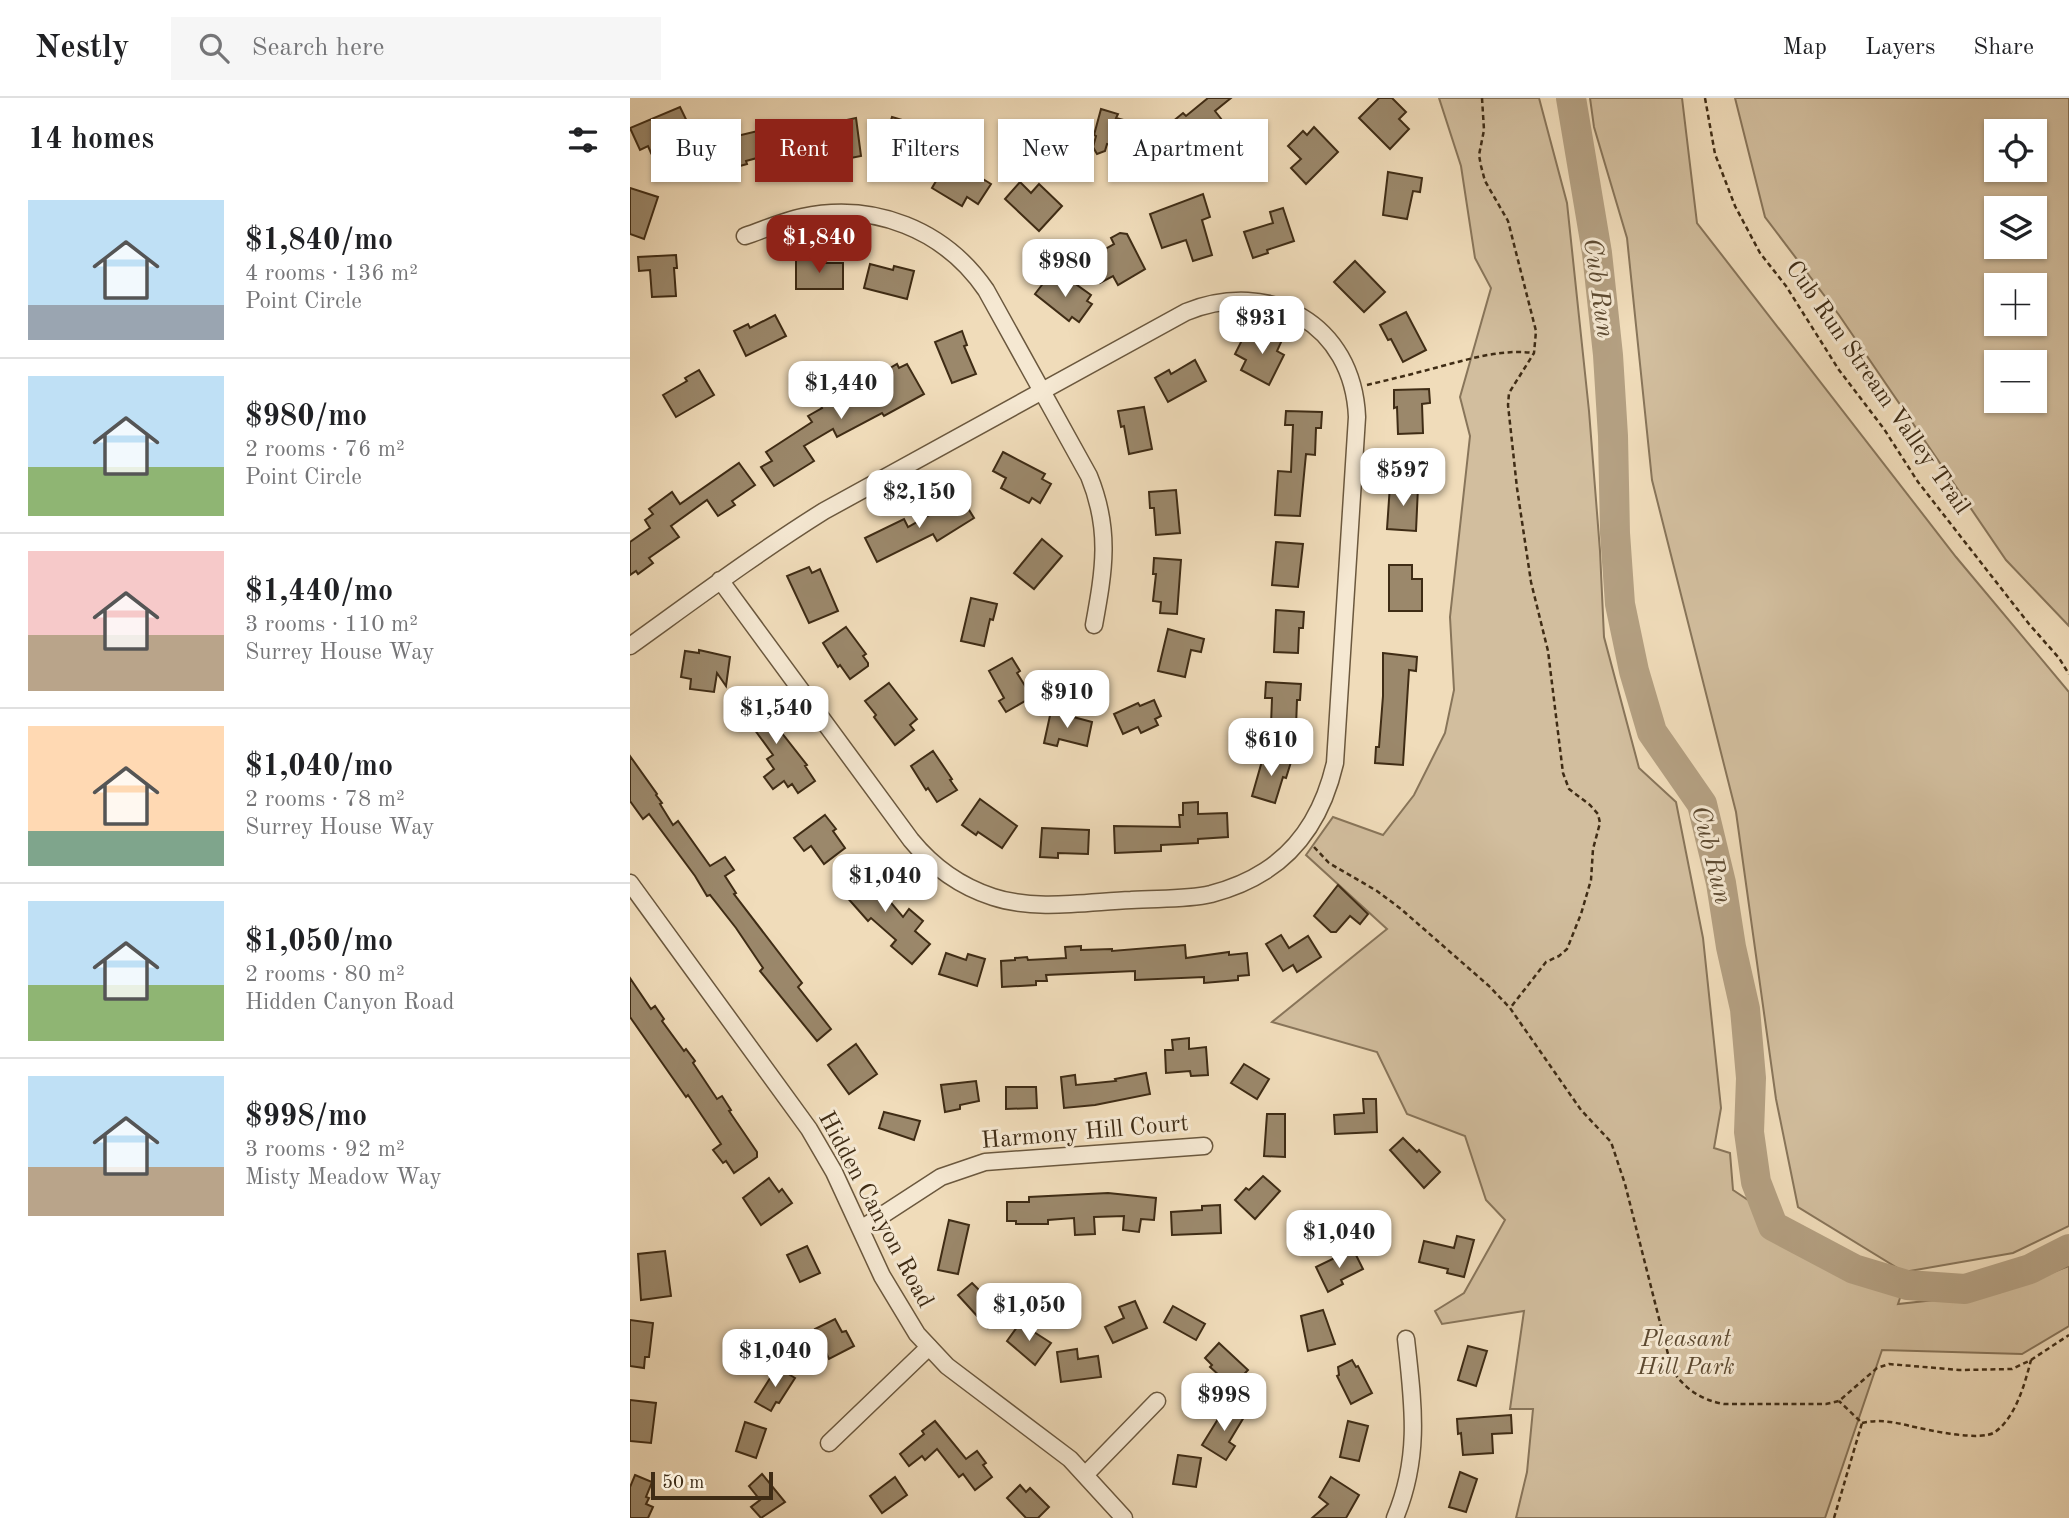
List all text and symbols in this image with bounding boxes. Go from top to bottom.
search box [171,17,661,80]
icon: search [195,29,233,67]
text: Nestly [35,32,129,65]
text: Search here [251,35,385,61]
text: Map [1783,36,1827,60]
text: Layers [1865,36,1935,60]
text: Share [1973,36,2034,60]
chip: Buy [651,119,741,182]
chip: Rent [755,119,853,182]
chip: Filters [867,119,984,182]
chip: New [998,119,1094,182]
chip: Apartment [1108,119,1268,182]
map controls [1984,119,2047,413]
button: locate [1984,119,2047,182]
icon: filters [564,121,602,159]
text: 14 homes [28,125,154,155]
button: layers [1984,196,2047,259]
pin: $1,840 [762,216,876,275]
text: $1,840/mo [245,226,393,256]
text: $1,840 [782,226,856,249]
icon: home [84,228,168,312]
water label: Cub Run [1578,236,1618,340]
pin: $980 [1024,240,1106,299]
text: $980 [1038,250,1092,273]
street label: Cub Run Stream Valley Trail [1780,257,1974,519]
text: 4 rooms · 136 m² [245,262,418,285]
button: + [1984,273,2047,336]
text: Point Circle [245,290,362,313]
pin: $931 [1221,296,1303,356]
text: $931 [1235,307,1289,330]
button: − [1984,350,2047,413]
pin: $1,440 [784,362,898,421]
text: $1,440 [804,372,878,395]
text: $980/mo [245,402,367,432]
icon: home [84,404,168,488]
text: 2 rooms · 76 m² [245,438,405,461]
pin: $597 [1362,448,1444,508]
text: $597 [1376,459,1430,482]
text: Point Circle [245,466,362,489]
pin: $2,150 [862,470,976,530]
text: $2,150 [882,481,956,504]
text: $1,440/mo [245,577,393,607]
icon: home [84,579,168,663]
text: 3 rooms · 110 m² [245,613,418,636]
text: Surrey House Way [245,641,434,664]
pin: $910 [1026,670,1108,730]
text: $910 [1040,681,1094,704]
pin: $1,540 [719,686,833,746]
text: $1,540 [739,697,813,720]
pin: $610 [1230,718,1312,778]
text: $610 [1244,729,1298,752]
text: $1,040/mo [245,752,393,782]
icon: home [84,754,168,838]
text: 2 rooms · 78 m² [245,788,405,811]
water label: Cub Run [1686,803,1736,907]
text: Surrey House Way [245,816,434,839]
pin: $1,040 [828,854,942,914]
text: $1,040 [848,865,922,888]
text: $1,050/mo [245,927,393,957]
icon: home [84,929,168,1013]
text: 2 rooms · 80 m² [245,963,405,986]
text: Hidden Canyon Road [245,991,455,1014]
text: $998/mo [245,1102,367,1132]
icon: home [84,1104,168,1188]
street label: Hidden Canyon Road [813,1108,937,1312]
street label: Harmony Hill Court [980,1112,1190,1154]
text: 3 rooms · 92 m² [245,1138,405,1161]
text: Misty Meadow Way [245,1166,442,1189]
pin: $1,040 [1282,1210,1396,1270]
text: $1,040 [1302,1221,1376,1244]
pin: $1,050 [972,1284,1086,1343]
text: $1,050 [992,1294,1066,1317]
park label: Pleasant Hill Park [1636,1328,1735,1380]
pin: $1,040 [718,1330,832,1389]
text: $1,040 [738,1340,812,1363]
pin: $998 [1183,1374,1265,1433]
text: $998 [1197,1384,1251,1407]
scale bar [651,1469,774,1501]
text: 50 m [662,1474,704,1493]

